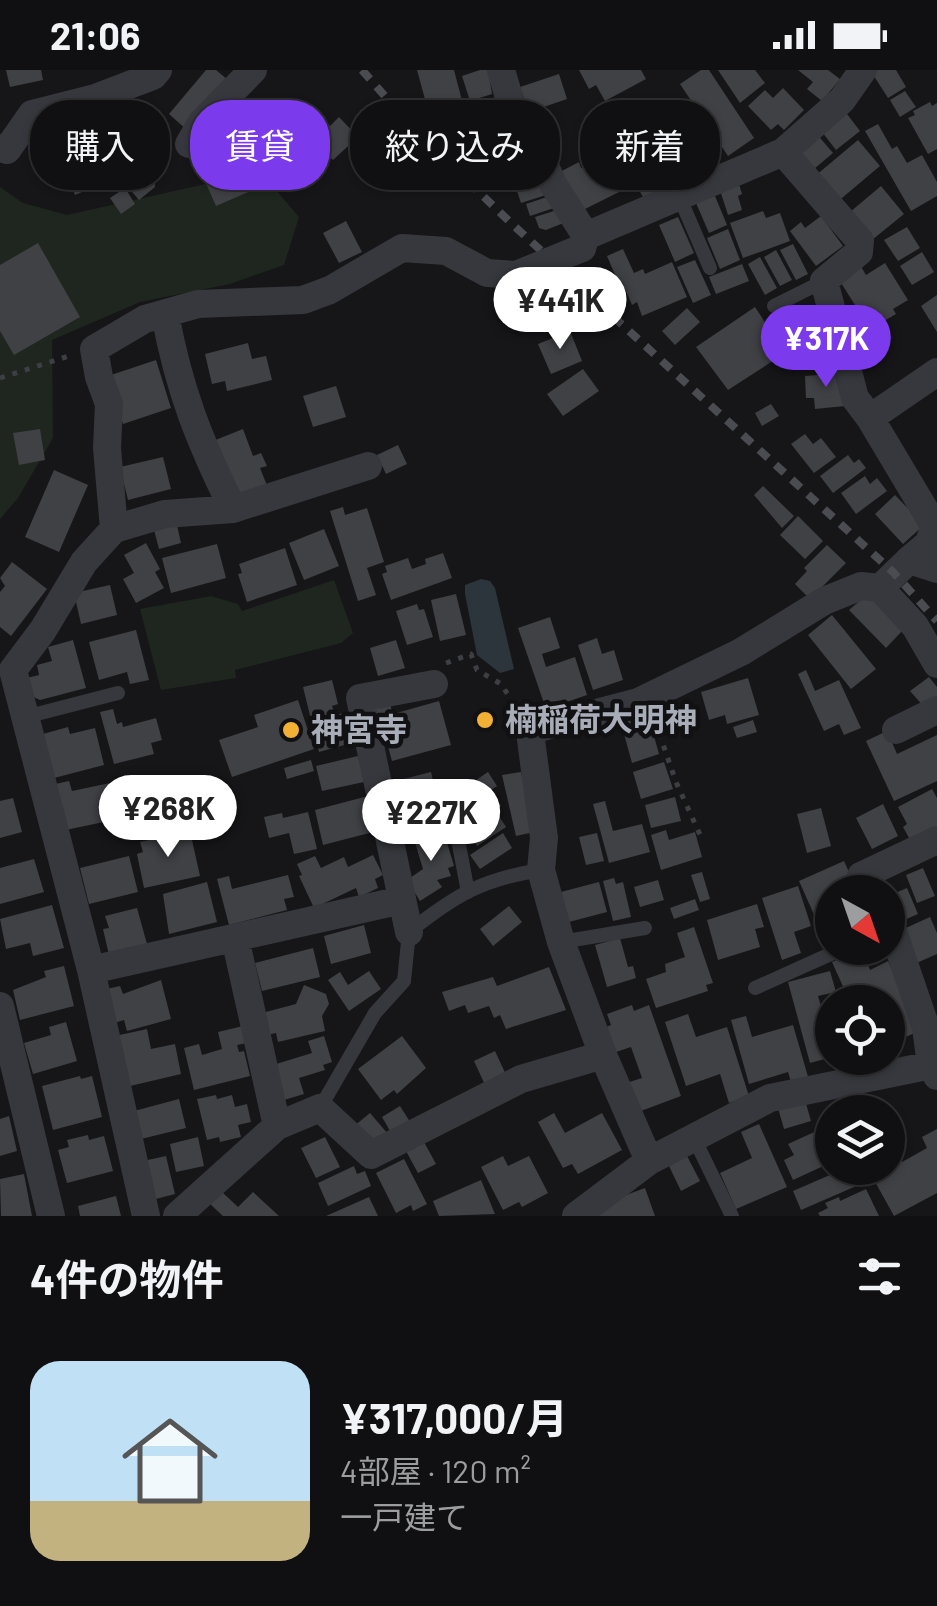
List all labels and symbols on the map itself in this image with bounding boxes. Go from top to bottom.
pin: ¥441K [490,267,630,352]
pin: ¥317K [756,305,896,390]
place label: 楠稲荷大明神 [505,699,697,737]
place label: 神宮寺 [311,709,407,747]
marker: 楠稲荷大明神 [474,709,496,731]
marker: 神宮寺 [280,719,302,741]
pin: ¥268K [98,775,238,860]
pin: ¥227K [361,779,501,864]
north arrow [815,875,905,965]

